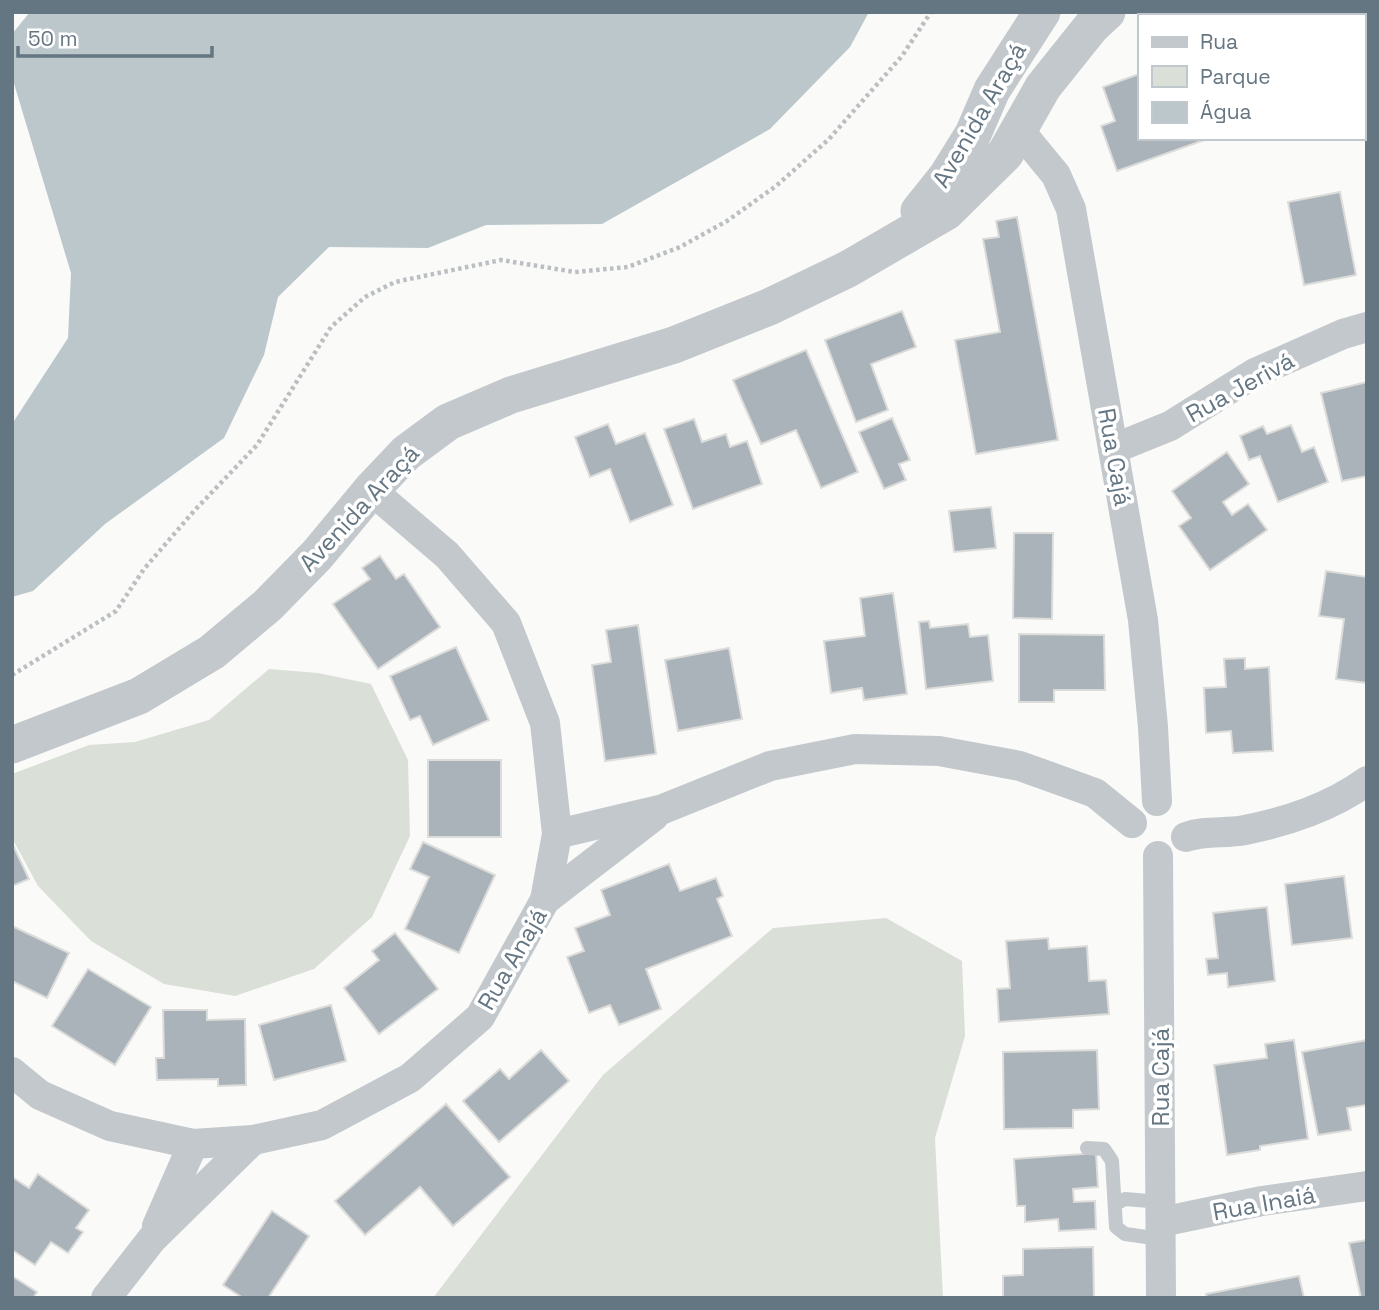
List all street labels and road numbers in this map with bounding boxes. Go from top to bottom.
street label: Avenida Araçá [925,37,1033,193]
street label: Rua Jerivá [1180,345,1300,429]
street label: Rua Cajá [1091,406,1139,508]
street label: Avenida Araçá [292,438,426,578]
street label: Rua Anajá [470,902,554,1016]
street label: Rua Cajá [1145,1027,1176,1126]
street label: Rua Inaiá [1210,1179,1318,1227]

